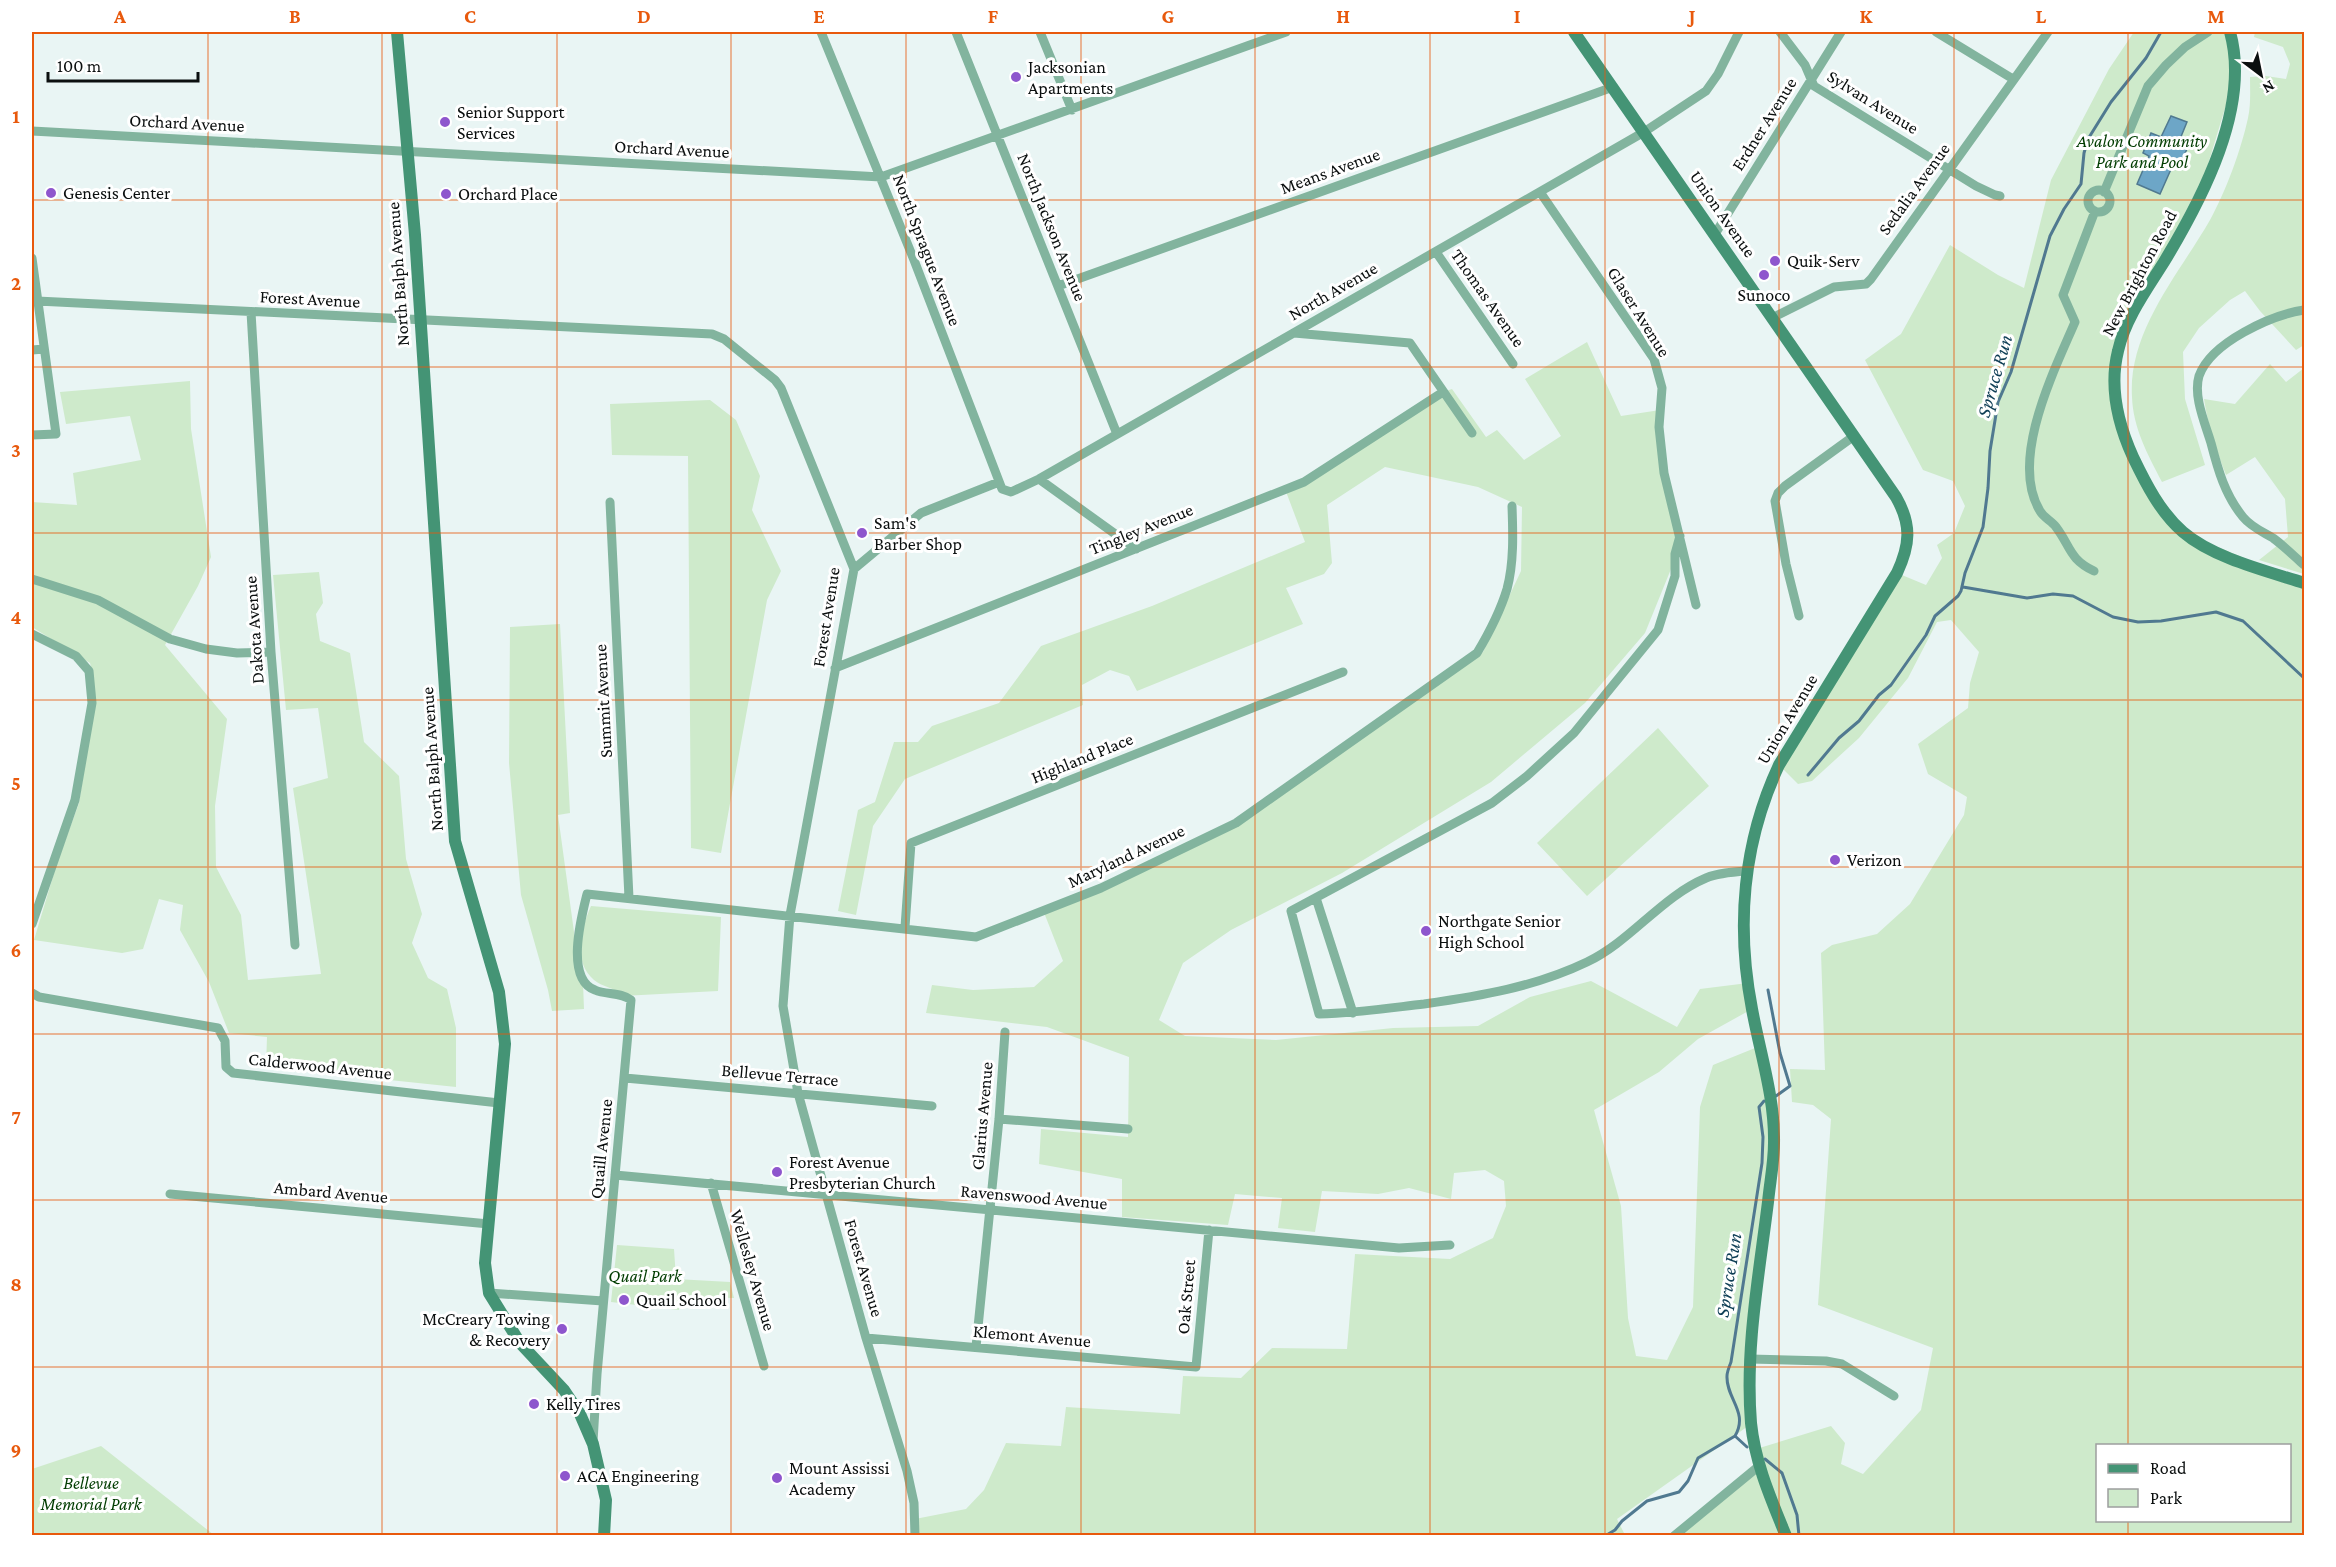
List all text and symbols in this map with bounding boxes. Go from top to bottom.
text: A [113,5,127,27]
text: B [289,5,301,27]
text: C [464,5,476,27]
text: D [637,5,651,27]
text: E [813,5,825,27]
text: F [988,5,999,27]
text: G [1162,5,1175,27]
text: H [1336,5,1350,27]
text: I [1514,5,1521,27]
text: J [1687,5,1696,27]
text: K [1860,5,1874,27]
text: L [2036,5,2047,27]
text: M [2207,5,2225,27]
scale bar [48,45,198,83]
north arrow [2231,45,2291,105]
text: 100 m [57,56,102,76]
place label: Jacksonian Apartments [1026,57,1113,98]
street label: Sylvan Avenue [1824,66,1922,138]
marker: Jacksonian Apartments [1009,70,1023,84]
street label: Erdner Avenue [1728,74,1801,174]
text: N [2259,77,2278,97]
place label: Senior Support Services [457,102,566,143]
text: 1 [12,105,20,127]
street label: Orchard Avenue [129,110,245,136]
marker: Senior Support Services [438,115,452,129]
park label: Avalon Community Park and Pool [2076,131,2208,172]
street label: Orchard Avenue [614,136,730,162]
street label: Sedalia Avenue [1874,139,1954,239]
street label: Means Avenue [1278,144,1383,198]
street label: North Jackson Avenue [1013,150,1091,304]
street label: Union Avenue [1686,167,1760,261]
street label: North Sprague Avenue [889,171,965,329]
place label: Genesis Center [63,183,171,203]
place label: Orchard Place [458,184,558,204]
marker: Genesis Center [44,186,58,200]
marker: Orchard Place [439,187,453,201]
street label: North Balph Avenue [383,201,413,347]
street label: New Brighton Road [2097,206,2181,339]
street label: Thomas Avenue [1447,245,1529,351]
place label: Quik-Serv [1787,251,1860,271]
marker: Quik-Serv [1768,254,1782,268]
street label: North Avenue [1285,258,1381,324]
street label: Glaser Avenue [1603,263,1675,361]
marker: Sunoco [1757,268,1771,282]
text: 2 [11,272,21,294]
place label: Sunoco [1738,285,1791,305]
street label: Forest Avenue [259,286,361,312]
water label: Spruce Run [1972,332,2017,420]
text: 3 [11,439,21,461]
street label: Tingley Avenue [1086,499,1196,559]
place label: Sam's Barber Shop [874,513,962,554]
marker: Sam's Barber Shop [855,526,869,540]
street label: Forest Avenue [808,566,844,668]
street label: Dakota Avenue [240,575,268,685]
text: 4 [11,606,22,628]
street label: Summit Avenue [590,643,616,758]
street label: Union Avenue [1752,670,1822,767]
street label: North Balph Avenue [417,686,447,832]
street label: Highland Place [1028,728,1136,787]
text: 5 [11,772,21,794]
street label: Maryland Avenue [1064,820,1188,892]
place label: Verizon [1847,850,1902,870]
marker: Verizon [1828,853,1842,867]
place label: Northgate Senior High School [1438,911,1561,952]
marker: Northgate Senior High School [1419,924,1433,938]
text: 6 [11,939,21,961]
street label: Calderwood Avenue [247,1049,393,1083]
street label: Bellevue Terrace [721,1060,839,1090]
street label: Glarius Avenue [967,1061,997,1171]
street label: Quaill Avenue [586,1098,616,1200]
text: 7 [11,1106,21,1128]
place label: Forest Avenue Presbyterian Church [789,1152,936,1193]
marker: Forest Avenue Presbyterian Church [770,1165,784,1179]
street label: Ambard Avenue [273,1177,389,1207]
street label: Ravenswood Avenue [960,1181,1108,1213]
street label: Wellesley Avenue [726,1207,780,1333]
street label: Forest Avenue [841,1217,888,1319]
water label: Spruce Run [1710,1231,1747,1319]
street label: Oak Street [1173,1258,1199,1335]
park label: Quail Park [608,1266,683,1286]
text: 8 [10,1273,22,1295]
place label: Quail School [636,1290,727,1310]
marker: Quail School [617,1293,631,1307]
place label: McCreary Towing & Recovery [422,1309,551,1350]
street label: Klemont Avenue [972,1321,1092,1351]
marker: McCreary Towing & Recovery [555,1322,569,1336]
place label: Kelly Tires [546,1394,621,1414]
marker: Kelly Tires [527,1397,541,1411]
text: 9 [11,1439,21,1461]
legend [2096,1444,2291,1522]
place label: Mount Assissi Academy [789,1458,890,1499]
text: Road [2150,1458,2187,1478]
place label: ACA Engineering [577,1466,699,1486]
marker: ACA Engineering [558,1469,572,1483]
marker: Mount Assissi Academy [770,1471,784,1485]
park label: Bellevue Memorial Park [39,1473,143,1514]
text: Park [2150,1488,2182,1508]

